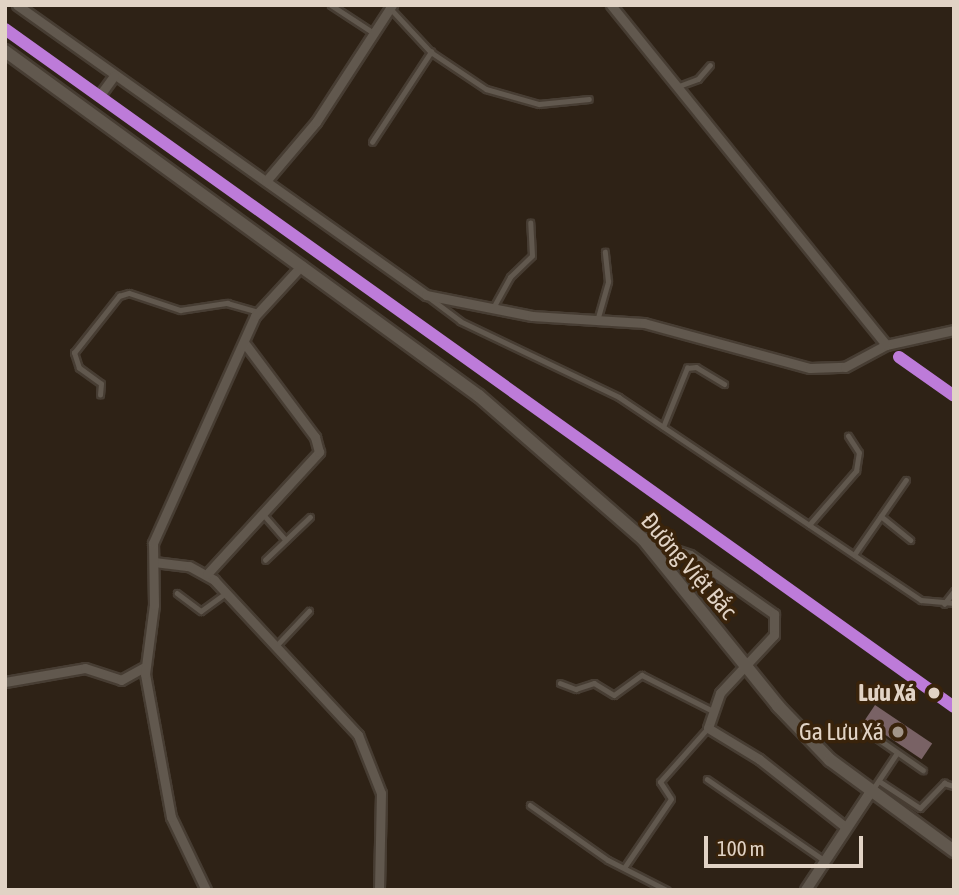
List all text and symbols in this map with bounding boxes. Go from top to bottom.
street label: Đường Việt Bắc [635,507,743,625]
place label: Lưu Xá [858,679,916,707]
marker: Lưu Xá [922,681,946,705]
place label: Ga Lưu Xá [799,718,884,746]
marker: Ga Lưu Xá [890,724,906,740]
scale bar [707,822,866,866]
text: 100 m [717,836,765,860]

